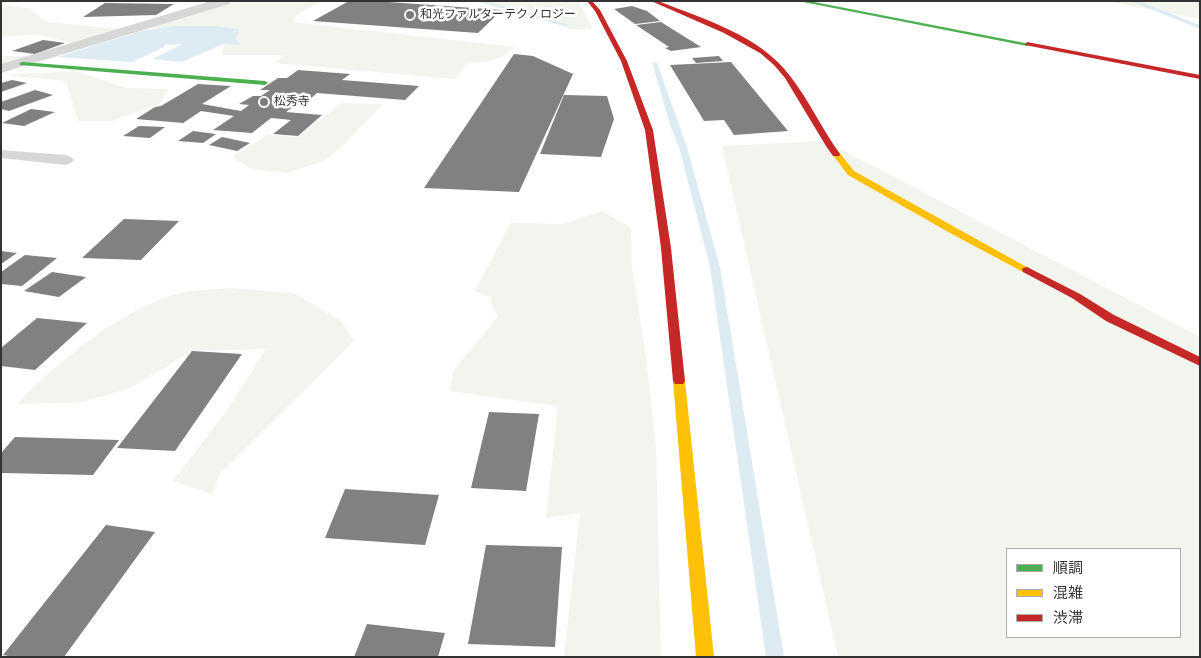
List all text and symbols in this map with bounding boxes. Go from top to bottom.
place label: 和光ファルターテクノロジー [420,8,576,22]
marker: 和光ファルターテクノロジー [404,9,416,21]
place label: 松秀寺 [274,95,310,109]
marker: 松秀寺 [258,96,270,108]
legend [1006,548,1181,638]
text: 順調 [1053,557,1083,578]
text: 混雑 [1053,582,1083,603]
text: 渋滞 [1053,607,1083,628]

